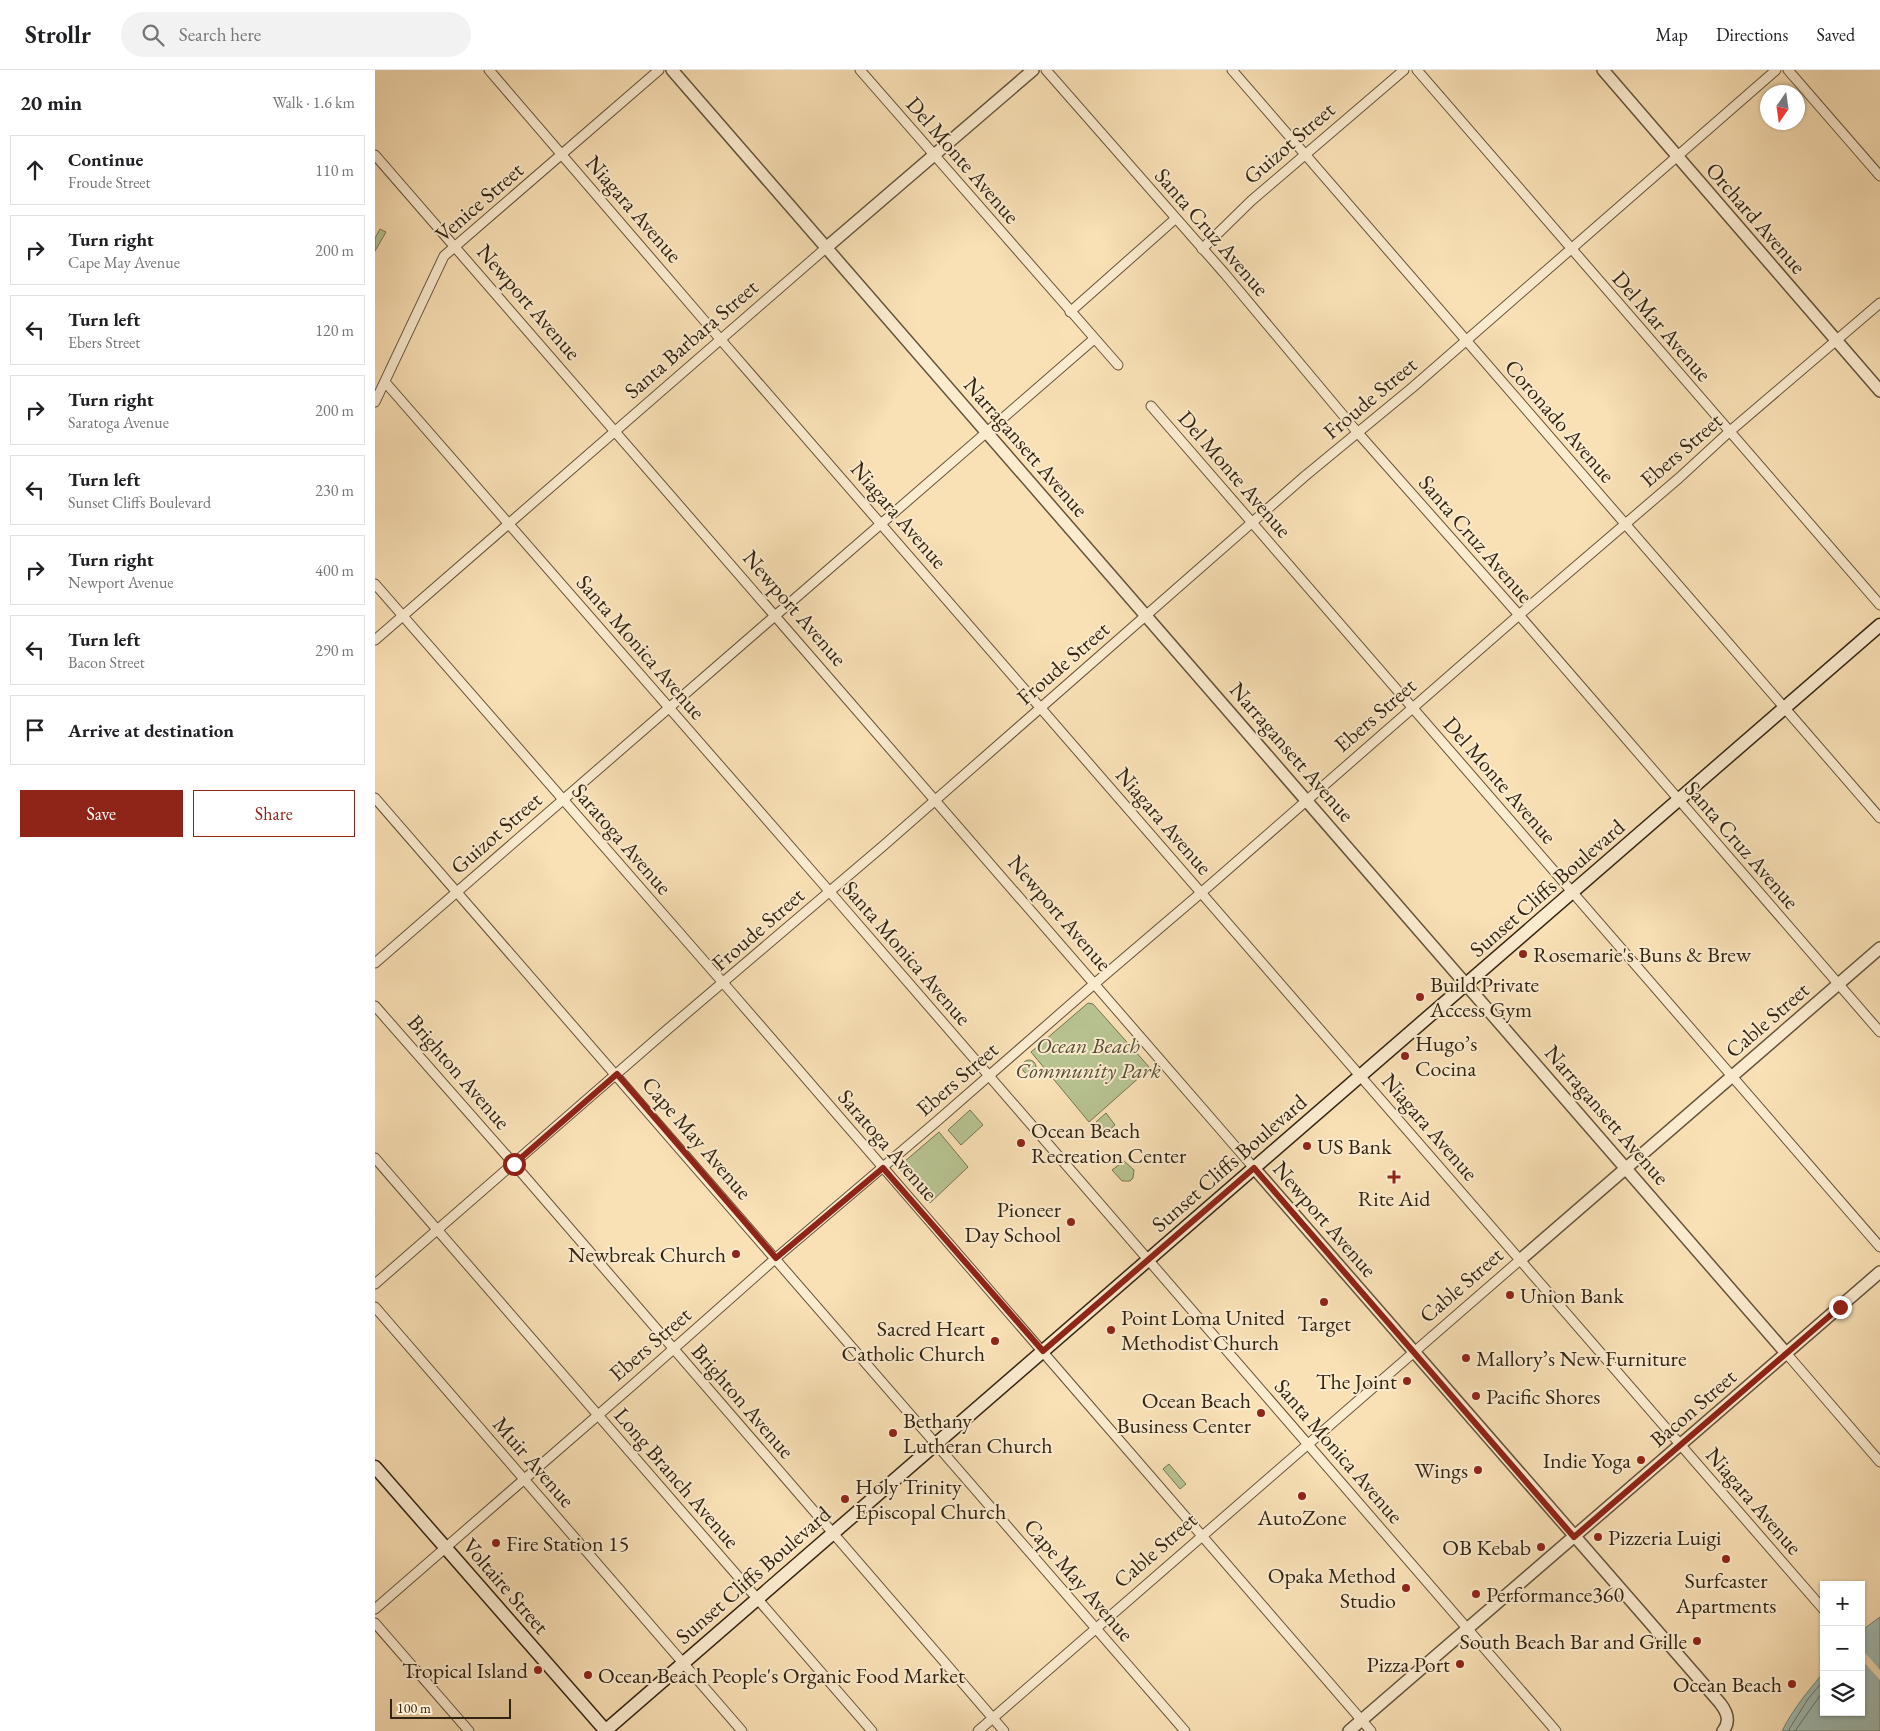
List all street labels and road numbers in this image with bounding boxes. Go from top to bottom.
street label: Del Monte Avenue [900,90,1027,230]
street label: Guizot Street [1237,95,1341,191]
street label: Niagara Avenue [579,149,689,269]
street label: Venice Street [429,156,529,248]
street label: Orchard Avenue [1699,156,1813,280]
street label: Santa Cruz Avenue [1148,162,1276,303]
street label: Newport Avenue [470,238,588,367]
street label: Del Mar Avenue [1606,264,1718,388]
street label: Santa Barbara Street [618,273,764,405]
street label: Froude Street [1317,350,1423,446]
street label: Coronado Avenue [1498,353,1622,489]
street label: Narragansett Avenue [957,371,1095,523]
street label: Del Monte Avenue [1172,404,1299,544]
street label: Ebers Street [1634,406,1728,494]
street label: Niagara Avenue [844,455,954,575]
street label: Santa Cruz Avenue [1412,469,1540,610]
street label: Newport Avenue [736,544,854,673]
street label: Santa Monica Avenue [570,568,712,726]
street label: Froude Street [1011,615,1115,711]
street label: Ebers Street [1328,671,1422,759]
street label: Narragansett Avenue [1223,676,1361,828]
street label: Del Monte Avenue [1437,710,1564,850]
street label: Niagara Avenue [1109,761,1219,881]
street label: Santa Cruz Avenue [1678,775,1806,916]
street label: Saratoga Avenue [566,777,679,901]
street label: Guizot Street [444,785,548,881]
street label: Sunset Cliffs Boulevard [1463,812,1631,963]
street label: Newport Avenue [1001,849,1119,978]
street label: Santa Monica Avenue [836,874,978,1032]
street label: Froude Street [706,881,810,977]
street label: Cable Street [1719,976,1815,1064]
street label: Brighton Avenue [401,1008,517,1136]
street label: Ebers Street [910,1035,1004,1123]
street label: Narragansett Avenue [1538,1039,1676,1191]
street label: Niagara Avenue [1375,1067,1485,1187]
street label: Cape May Avenue [636,1070,759,1206]
street label: Saratoga Avenue [832,1083,945,1207]
street label: Sunset Cliffs Boulevard [1145,1087,1313,1238]
street label: Newport Avenue [1266,1155,1384,1284]
street label: Cable Street [1413,1241,1509,1329]
street label: Ebers Street [603,1300,697,1388]
street label: Brighton Avenue [685,1337,801,1465]
street label: Bacon Street [1644,1362,1742,1454]
street label: Santa Monica Avenue [1268,1372,1410,1530]
street label: Long Branch Avenue [608,1401,747,1555]
street label: Muir Avenue [486,1410,582,1514]
street label: Niagara Avenue [1699,1441,1809,1561]
street label: Sunset Cliffs Boulevard [669,1499,837,1650]
street label: Cable Street [1107,1506,1203,1594]
street label: Cape May Avenue [1018,1512,1141,1648]
street label: Voltaire Street [456,1532,556,1640]

